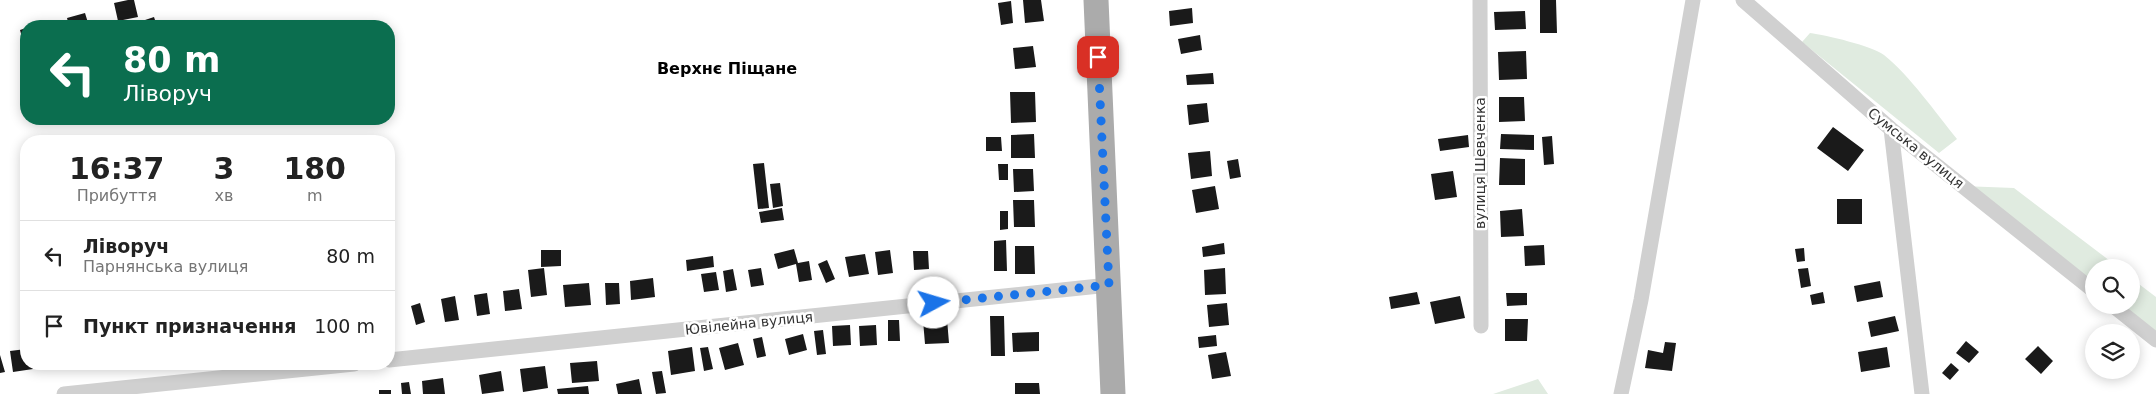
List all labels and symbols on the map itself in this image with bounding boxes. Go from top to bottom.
pin [1077,36,1119,78]
district label: Верхнє Піщане [657,59,797,78]
street label: вулиця Шевченка [1472,97,1488,229]
street label: Сумська вулиця [1865,104,1967,192]
position arrow [907,276,959,328]
street label: Ювілейна вулиця [684,308,814,338]

